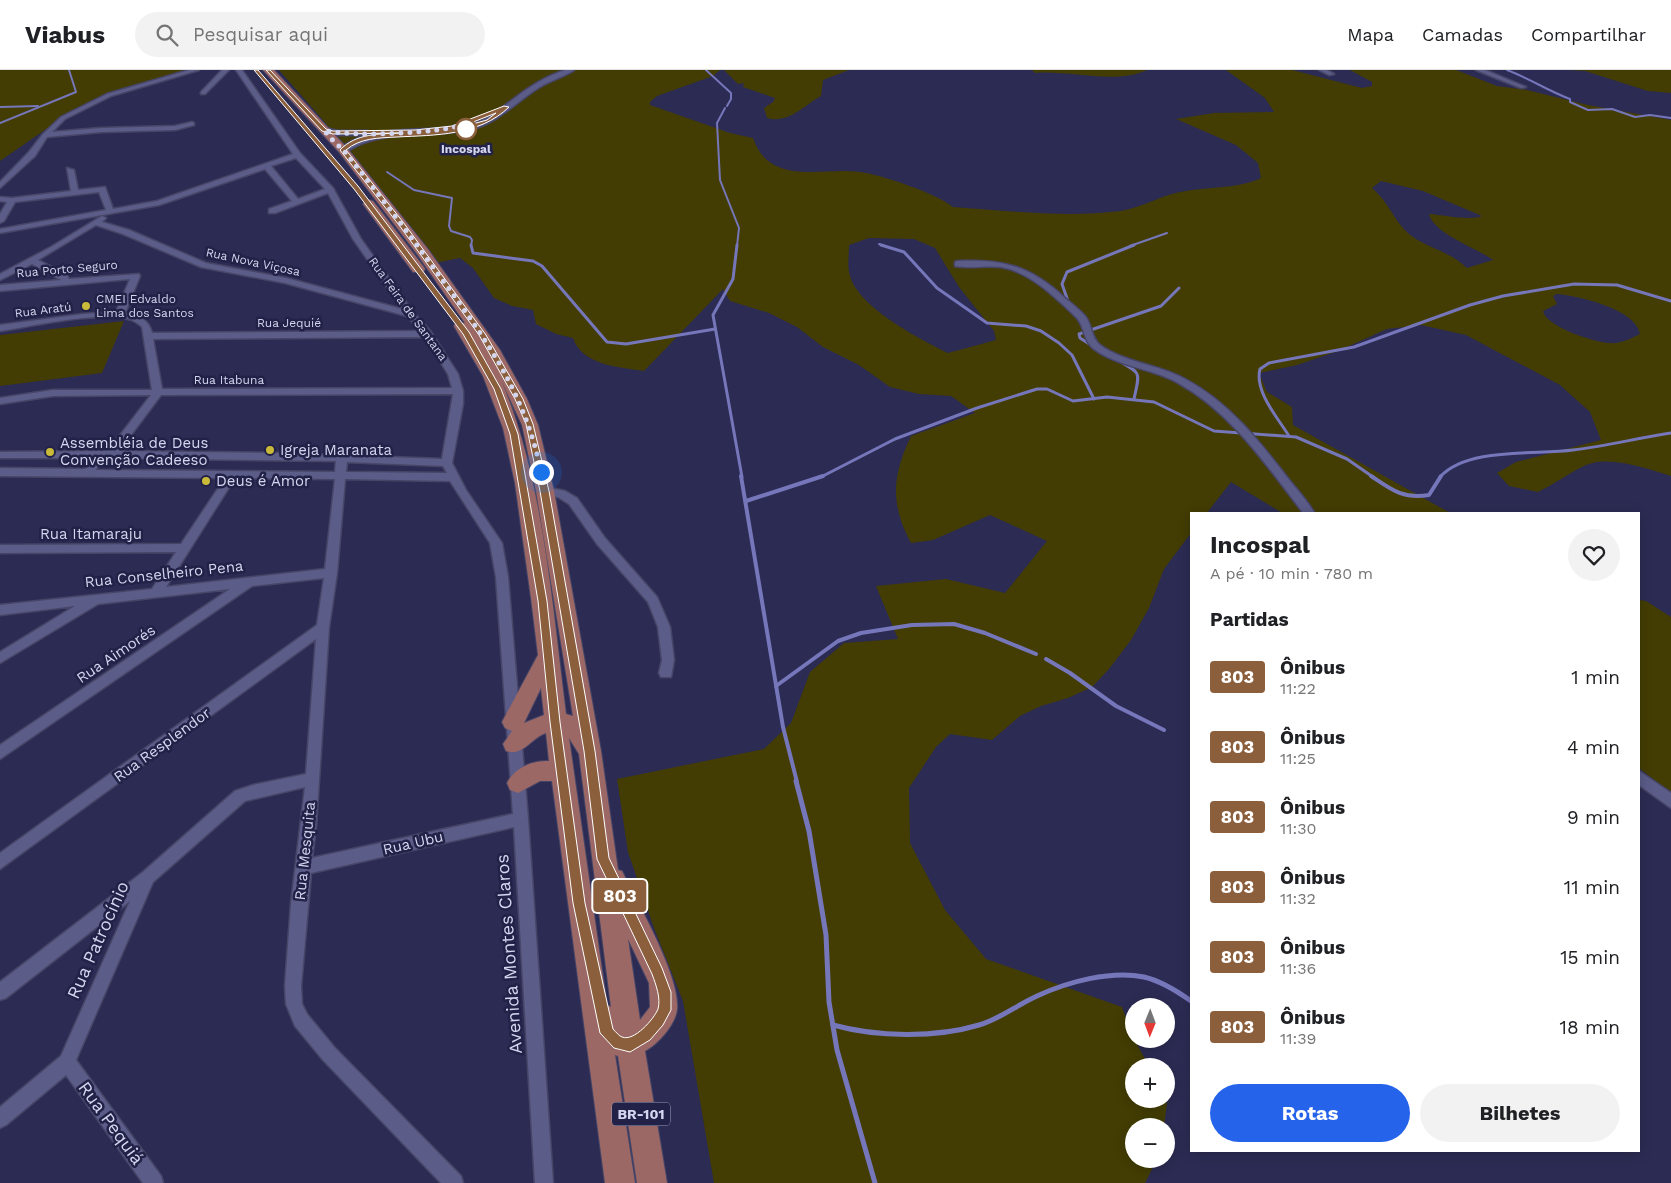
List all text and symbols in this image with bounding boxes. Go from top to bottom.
search box [135,12,485,57]
text: Viabus [25,21,105,49]
icon: search [153,21,181,49]
text: Pesquisar aqui [193,23,328,46]
text: Mapa [1347,24,1394,45]
text: Camadas [1422,24,1503,45]
text: Compartilhar [1531,24,1646,45]
marker: Incospal [455,118,477,140]
place label: Incospal [441,142,491,156]
street label: Rua Nova Viçosa [205,245,302,279]
street label: Rua Feira de Santana [366,255,450,364]
street label: Rua Porto Seguro [16,258,118,280]
place label: CMEI Edvaldo Lima dos Santos [96,292,194,320]
street label: Rua Aratú [14,300,72,320]
marker: CMEI Edvaldo Lima dos Santos [80,300,92,312]
street label: Rua Jequié [257,316,321,330]
street label: Rua Itabuna [194,373,264,387]
place label: Assembléia de Deus Convenção Cadeeso [60,434,208,469]
place label: Igreja Maranata [280,441,392,459]
marker: Igreja Maranata [264,444,276,456]
marker: Assembléia de Deus Convenção Cadeeso [44,446,56,458]
your location [529,460,554,485]
place label: Deus é Amor [216,472,310,490]
marker: Deus é Amor [200,475,212,487]
street label: Rua Itamaraju [40,525,142,543]
button: heart [1568,529,1620,581]
text: Incospal [1210,531,1310,559]
street label: Rua Conselheiro Pena [84,557,245,591]
text: A pé · 10 min · 780 m [1210,564,1373,583]
text: Partidas [1210,608,1289,631]
street label: Rua Aimorés [73,621,159,687]
text: Ônibus [1280,656,1345,679]
text: 803 [1221,666,1254,687]
text: 1 min [1571,666,1620,689]
text: 11:22 [1280,679,1316,698]
street label: Rua Resplendor [110,704,214,786]
text: Ônibus [1280,726,1345,749]
text: 803 [1221,736,1254,757]
text: 4 min [1567,736,1620,759]
text: 11:25 [1280,749,1316,768]
text: Ônibus [1280,796,1345,819]
street label: Rua Mesquita [291,800,319,901]
text: 803 [1221,806,1254,827]
text: 9 min [1567,806,1620,829]
text: 11:30 [1280,819,1317,838]
street label: Rua Ubu [381,827,445,859]
street label: Avenida Montes Claros [491,853,526,1055]
text: Ônibus [1280,866,1345,889]
text: 803 [1221,876,1254,897]
text: 11 min [1564,876,1620,899]
street label: Rua Patrocínio [62,878,133,1002]
line badge: 803 [591,880,649,912]
text: 803 [603,885,637,906]
text: 11:32 [1280,889,1316,908]
text: Ônibus [1280,936,1345,959]
text: 803 [1221,946,1254,967]
text: 15 min [1560,946,1620,969]
text: 11:36 [1280,959,1316,978]
north arrow [1125,998,1175,1048]
map controls [1125,998,1175,1168]
text: Ônibus [1280,1006,1345,1029]
text: 803 [1221,1016,1254,1037]
text: 18 min [1559,1016,1620,1039]
text: 11:39 [1280,1029,1316,1048]
button: + [1125,1058,1175,1108]
street label: Rua Pequiá [74,1077,149,1168]
button: Rotas [1210,1084,1410,1142]
button: Bilhetes [1420,1084,1620,1142]
road number: BR-101 [612,1102,670,1126]
button: − [1125,1118,1175,1168]

